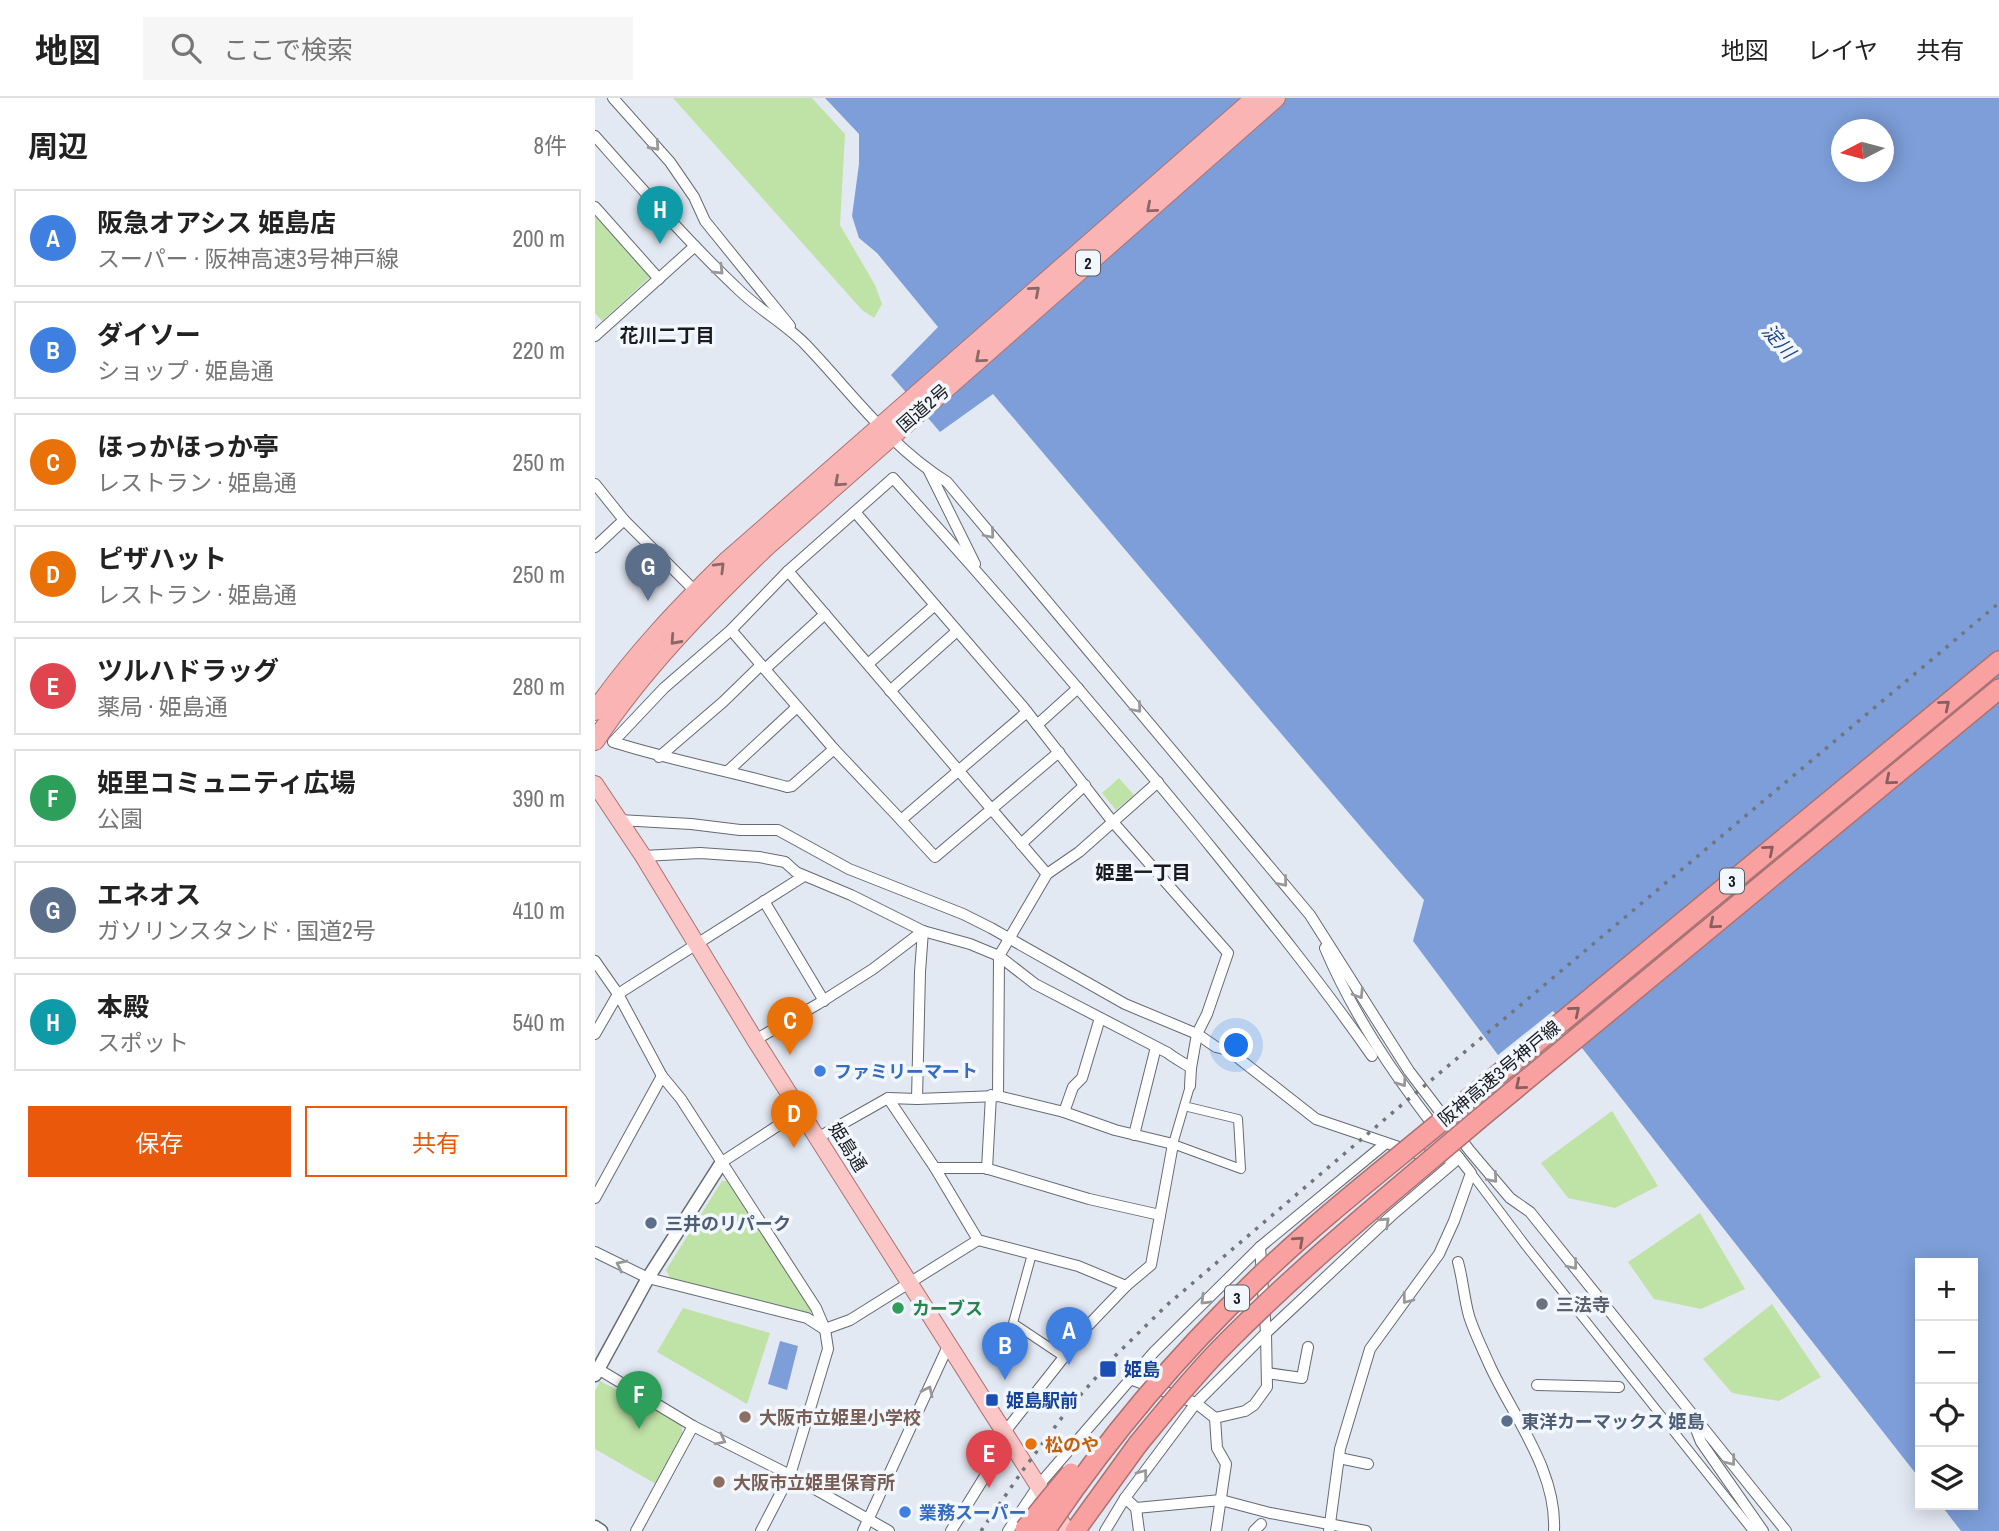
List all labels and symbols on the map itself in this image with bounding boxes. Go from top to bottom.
north arrow [1831,119,1894,182]
one-way arrow [647,138,660,151]
pin: H [637,186,683,244]
one-way arrow [1146,200,1159,212]
road number: 2 [1076,251,1100,276]
one-way arrow [711,262,724,275]
one-way arrow [1027,287,1040,299]
water label: 淀川 [1757,318,1803,365]
district label: 花川二丁目 [619,322,715,348]
one-way arrow [975,350,988,362]
street label: 国道2号 [891,378,955,438]
one-way arrow [834,474,847,487]
one-way arrow [982,526,995,539]
pin: G [625,543,671,601]
one-way arrow [712,563,725,576]
one-way arrow [671,631,683,644]
one-way arrow [1129,700,1141,713]
one-way arrow [1937,701,1949,714]
one-way arrow [1885,771,1897,784]
one-way arrow [1761,846,1774,858]
district label: 姫里一丁目 [1095,859,1191,885]
road number: 3 [1720,868,1744,894]
one-way arrow [1275,874,1287,887]
one-way arrow [1710,916,1722,929]
one-way arrow [1351,986,1364,999]
pin: C [767,997,813,1055]
one-way arrow [1568,1006,1580,1019]
street label: 阪神高速3号神戸線 [1433,1015,1565,1131]
your location [1219,1028,1253,1062]
place label: ファミリーマート [834,1059,978,1084]
marker: ファミリーマート [812,1063,828,1079]
one-way arrow [1393,1074,1406,1087]
one-way arrow [1516,1077,1529,1089]
pin: D [771,1090,817,1148]
street label: 姫島通 [823,1117,873,1177]
one-way arrow [1485,1169,1497,1182]
place label: 三井のリパーク [665,1211,791,1236]
marker: 三井のリパーク [643,1215,659,1231]
one-way arrow [1377,1218,1390,1231]
one-way arrow [1291,1237,1304,1249]
one-way arrow [1565,1257,1578,1269]
one-way arrow [616,1260,628,1274]
road number: 3 [1225,1286,1249,1310]
one-way arrow [1403,1291,1415,1304]
one-way arrow [1201,1292,1214,1305]
place label: 三法寺 [1556,1292,1610,1317]
place label: カーブス [912,1296,983,1321]
marker: 三法寺 [1534,1296,1550,1312]
marker: カーブス [890,1300,906,1316]
pin: A [1046,1307,1092,1365]
pin: B [982,1322,1028,1380]
place label: 姫島 [1124,1357,1160,1382]
marker: 姫島 [1098,1359,1118,1379]
pin: F [616,1371,662,1429]
one-way arrow [920,1385,934,1398]
place label: 姫島駅前 [1006,1388,1078,1413]
marker: 姫島駅前 [984,1392,1000,1408]
place label: 大阪市立姫里小学校 [759,1405,921,1430]
marker: 大阪市立姫里小学校 [737,1409,753,1425]
place label: 東洋カーマックス 姫島 [1521,1409,1705,1434]
marker: 東洋カーマックス 姫島 [1499,1413,1515,1429]
pin: E [966,1430,1012,1488]
one-way arrow [714,1432,726,1445]
place label: 松のや [1045,1432,1099,1457]
marker: 松のや [1023,1436,1039,1452]
one-way arrow [1723,1453,1736,1466]
one-way arrow [1134,1469,1147,1482]
place label: 大阪市立姫里保育所 [733,1470,895,1495]
marker: 大阪市立姫里保育所 [711,1474,727,1490]
place label: 業務スーパー [919,1500,1027,1525]
marker: 業務スーパー [897,1504,913,1520]

